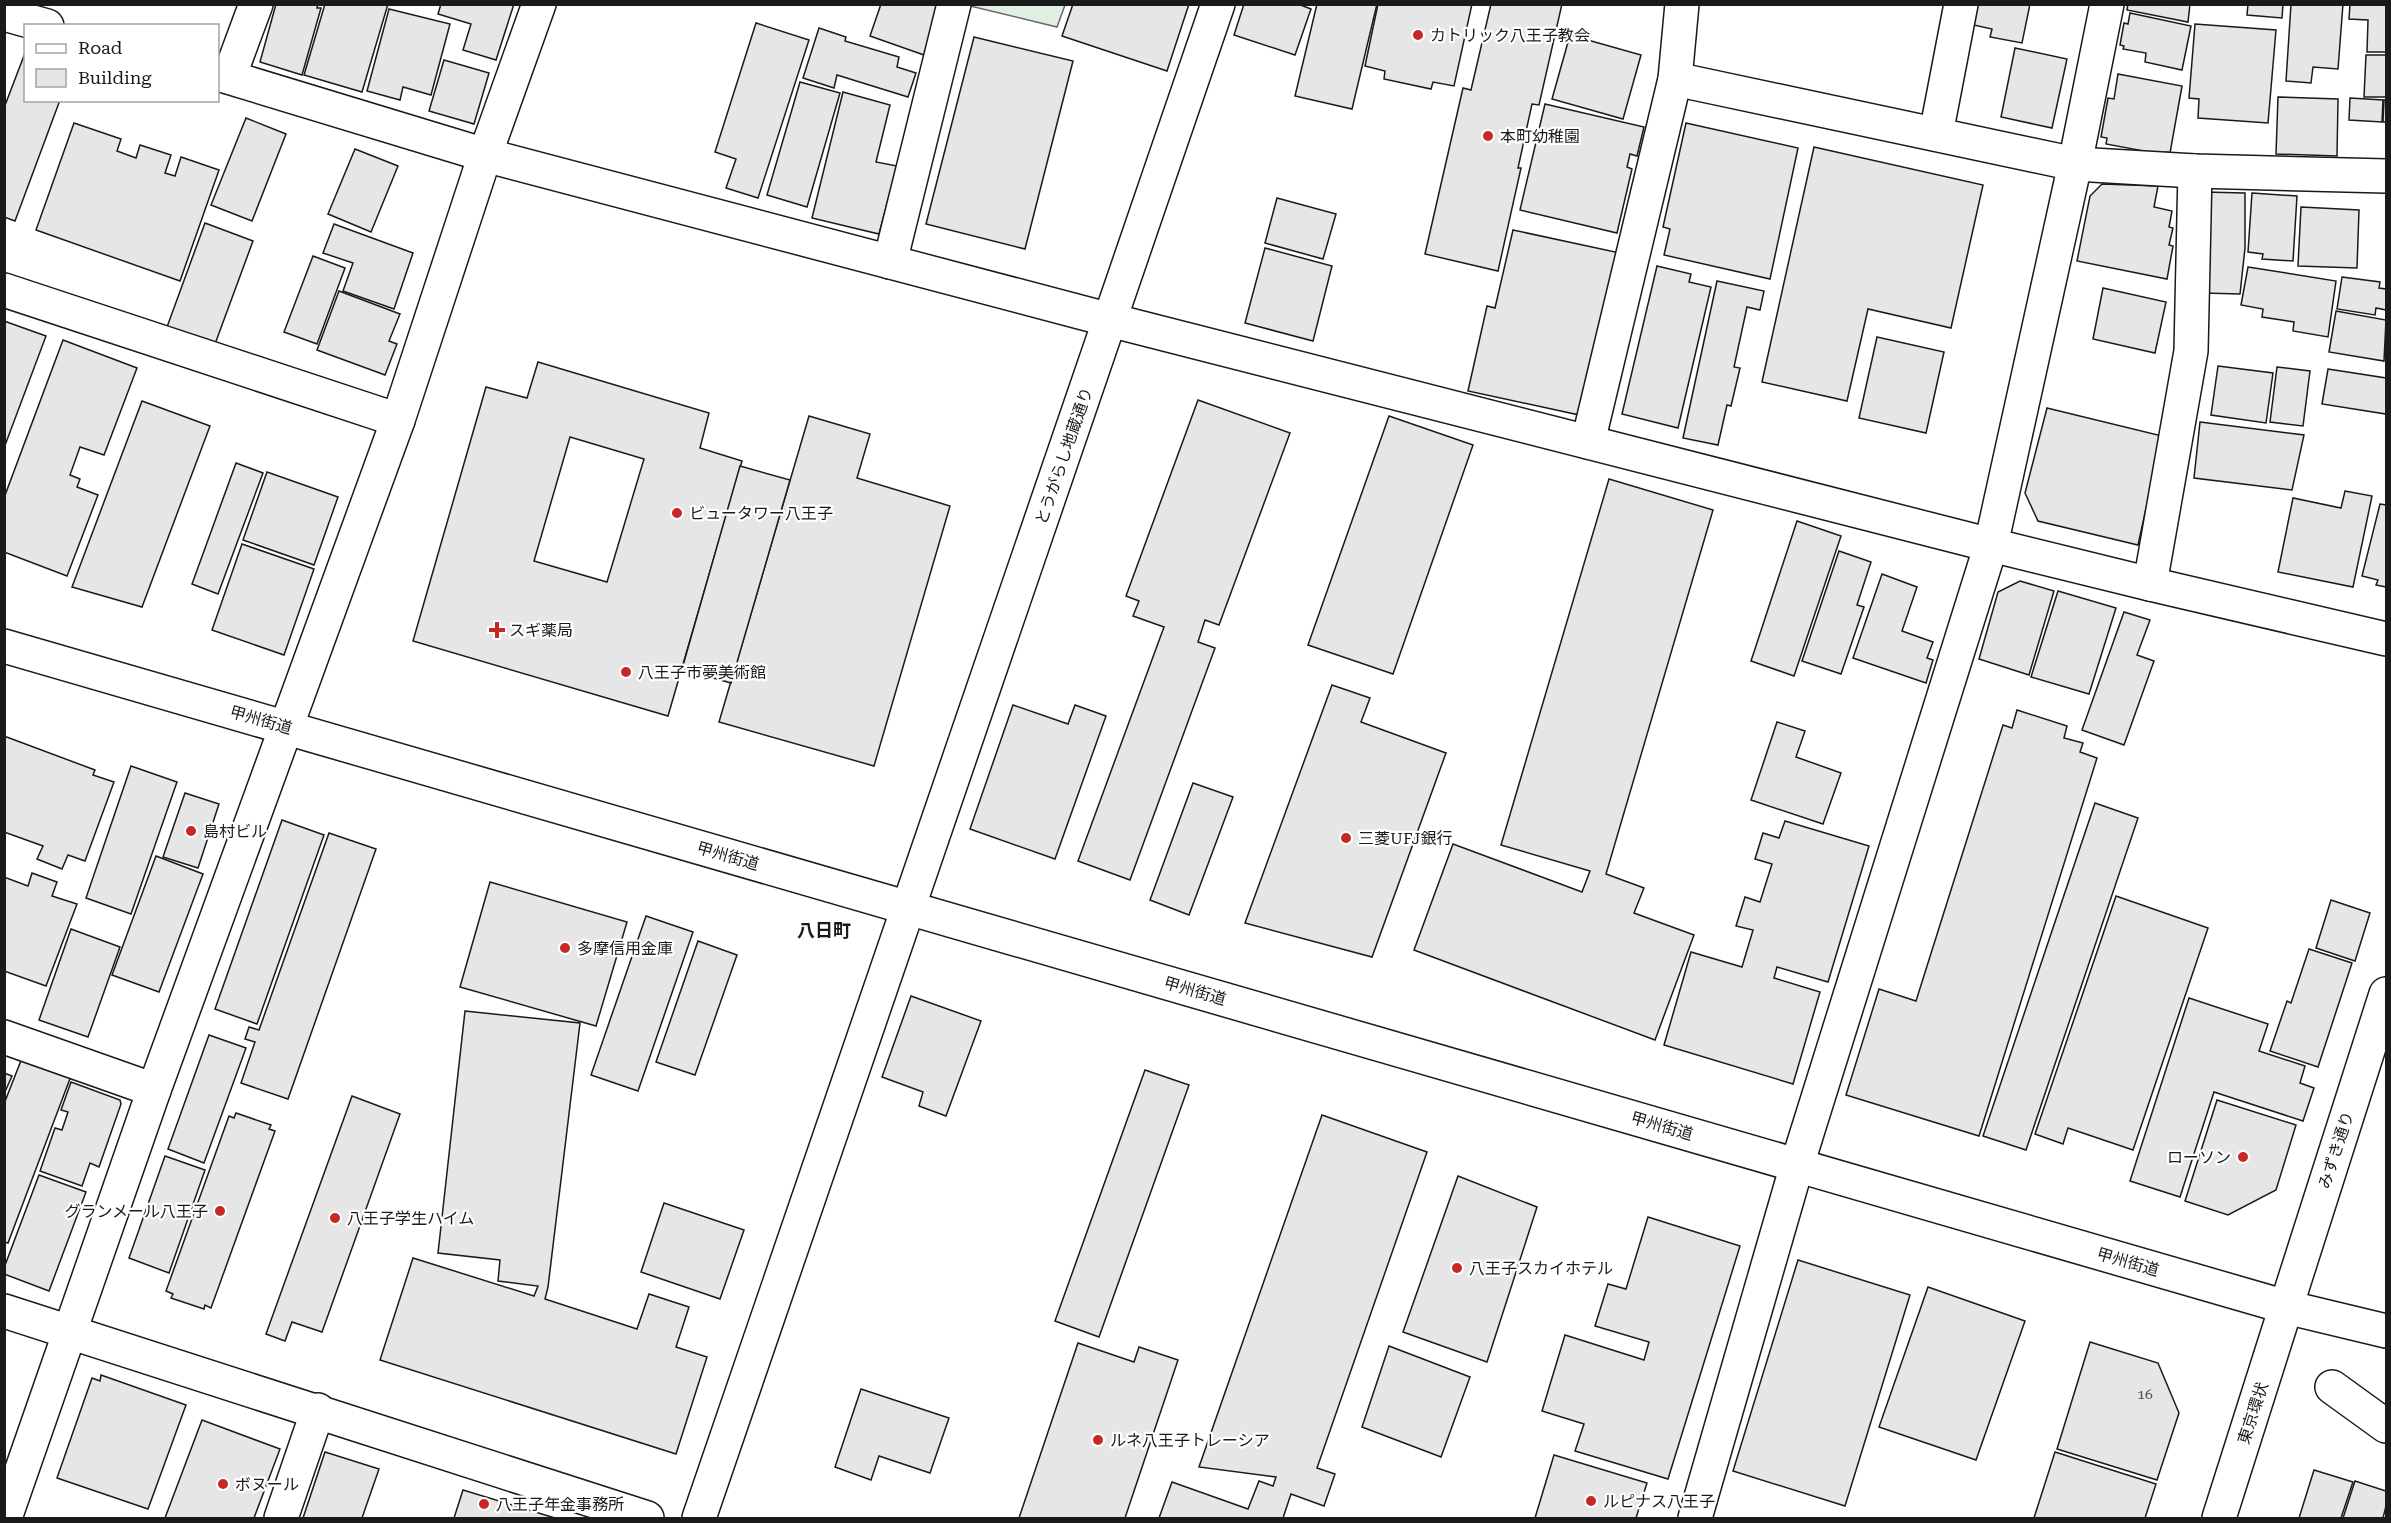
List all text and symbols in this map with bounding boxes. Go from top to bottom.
legend [24,24,219,102]
place label: カトリック八王子教会 [1430,26,1590,45]
marker: カトリック八王子教会 [1411,28,1425,42]
text: Road [78,37,123,58]
text: Building [78,67,152,88]
place label: 本町幼稚園 [1500,127,1580,146]
marker: 本町幼稚園 [1481,129,1495,143]
street label: とうがらし地蔵通り [1032,385,1096,527]
place label: ビュータワー八王子 [689,504,833,523]
marker: ビュータワー八王子 [670,506,684,520]
place label: スギ薬局 [509,621,573,640]
marker: スギ薬局 [490,623,504,637]
place label: 八王子市夢美術館 [638,663,766,682]
marker: 八王子市夢美術館 [619,665,633,679]
street label: 甲州街道 [228,702,294,738]
place label: 島村ビル [203,822,267,841]
marker: 島村ビル [184,824,198,838]
place label: 三菱UFJ銀行 [1358,829,1453,848]
marker: 三菱UFJ銀行 [1339,831,1353,845]
street label: 甲州街道 [695,838,761,874]
district label: 八日町 [797,920,851,941]
place label: 多摩信用金庫 [577,939,673,958]
marker: 多摩信用金庫 [558,941,572,955]
street label: 甲州街道 [1162,973,1228,1009]
street label: 甲州街道 [1629,1108,1695,1144]
street label: みずき通り [2315,1109,2357,1191]
place label: ローソン [2167,1148,2231,1167]
marker: ローソン [2236,1150,2250,1164]
place label: グランメール八王子 [64,1202,208,1221]
marker: グランメール八王子 [213,1204,227,1218]
place label: 八王子学生ハイム [347,1209,474,1228]
marker: 八王子学生ハイム [328,1211,342,1225]
street label: 甲州街道 [2095,1244,2161,1280]
place label: 八王子スカイホテル [1469,1259,1613,1278]
marker: 八王子スカイホテル [1450,1261,1464,1275]
street label: 東京環状 [2234,1380,2272,1446]
house number: 16 [2137,1386,2153,1402]
place label: ルネ八王子トレーシア [1110,1431,1270,1450]
marker: ルネ八王子トレーシア [1091,1433,1105,1447]
place label: ボヌール [235,1475,299,1494]
marker: ボヌール [216,1477,230,1491]
place label: ルピナス八王子 [1603,1492,1715,1511]
marker: ルピナス八王子 [1584,1494,1598,1508]
place label: 八王子年金事務所 [496,1495,624,1514]
marker: 八王子年金事務所 [477,1497,491,1511]

